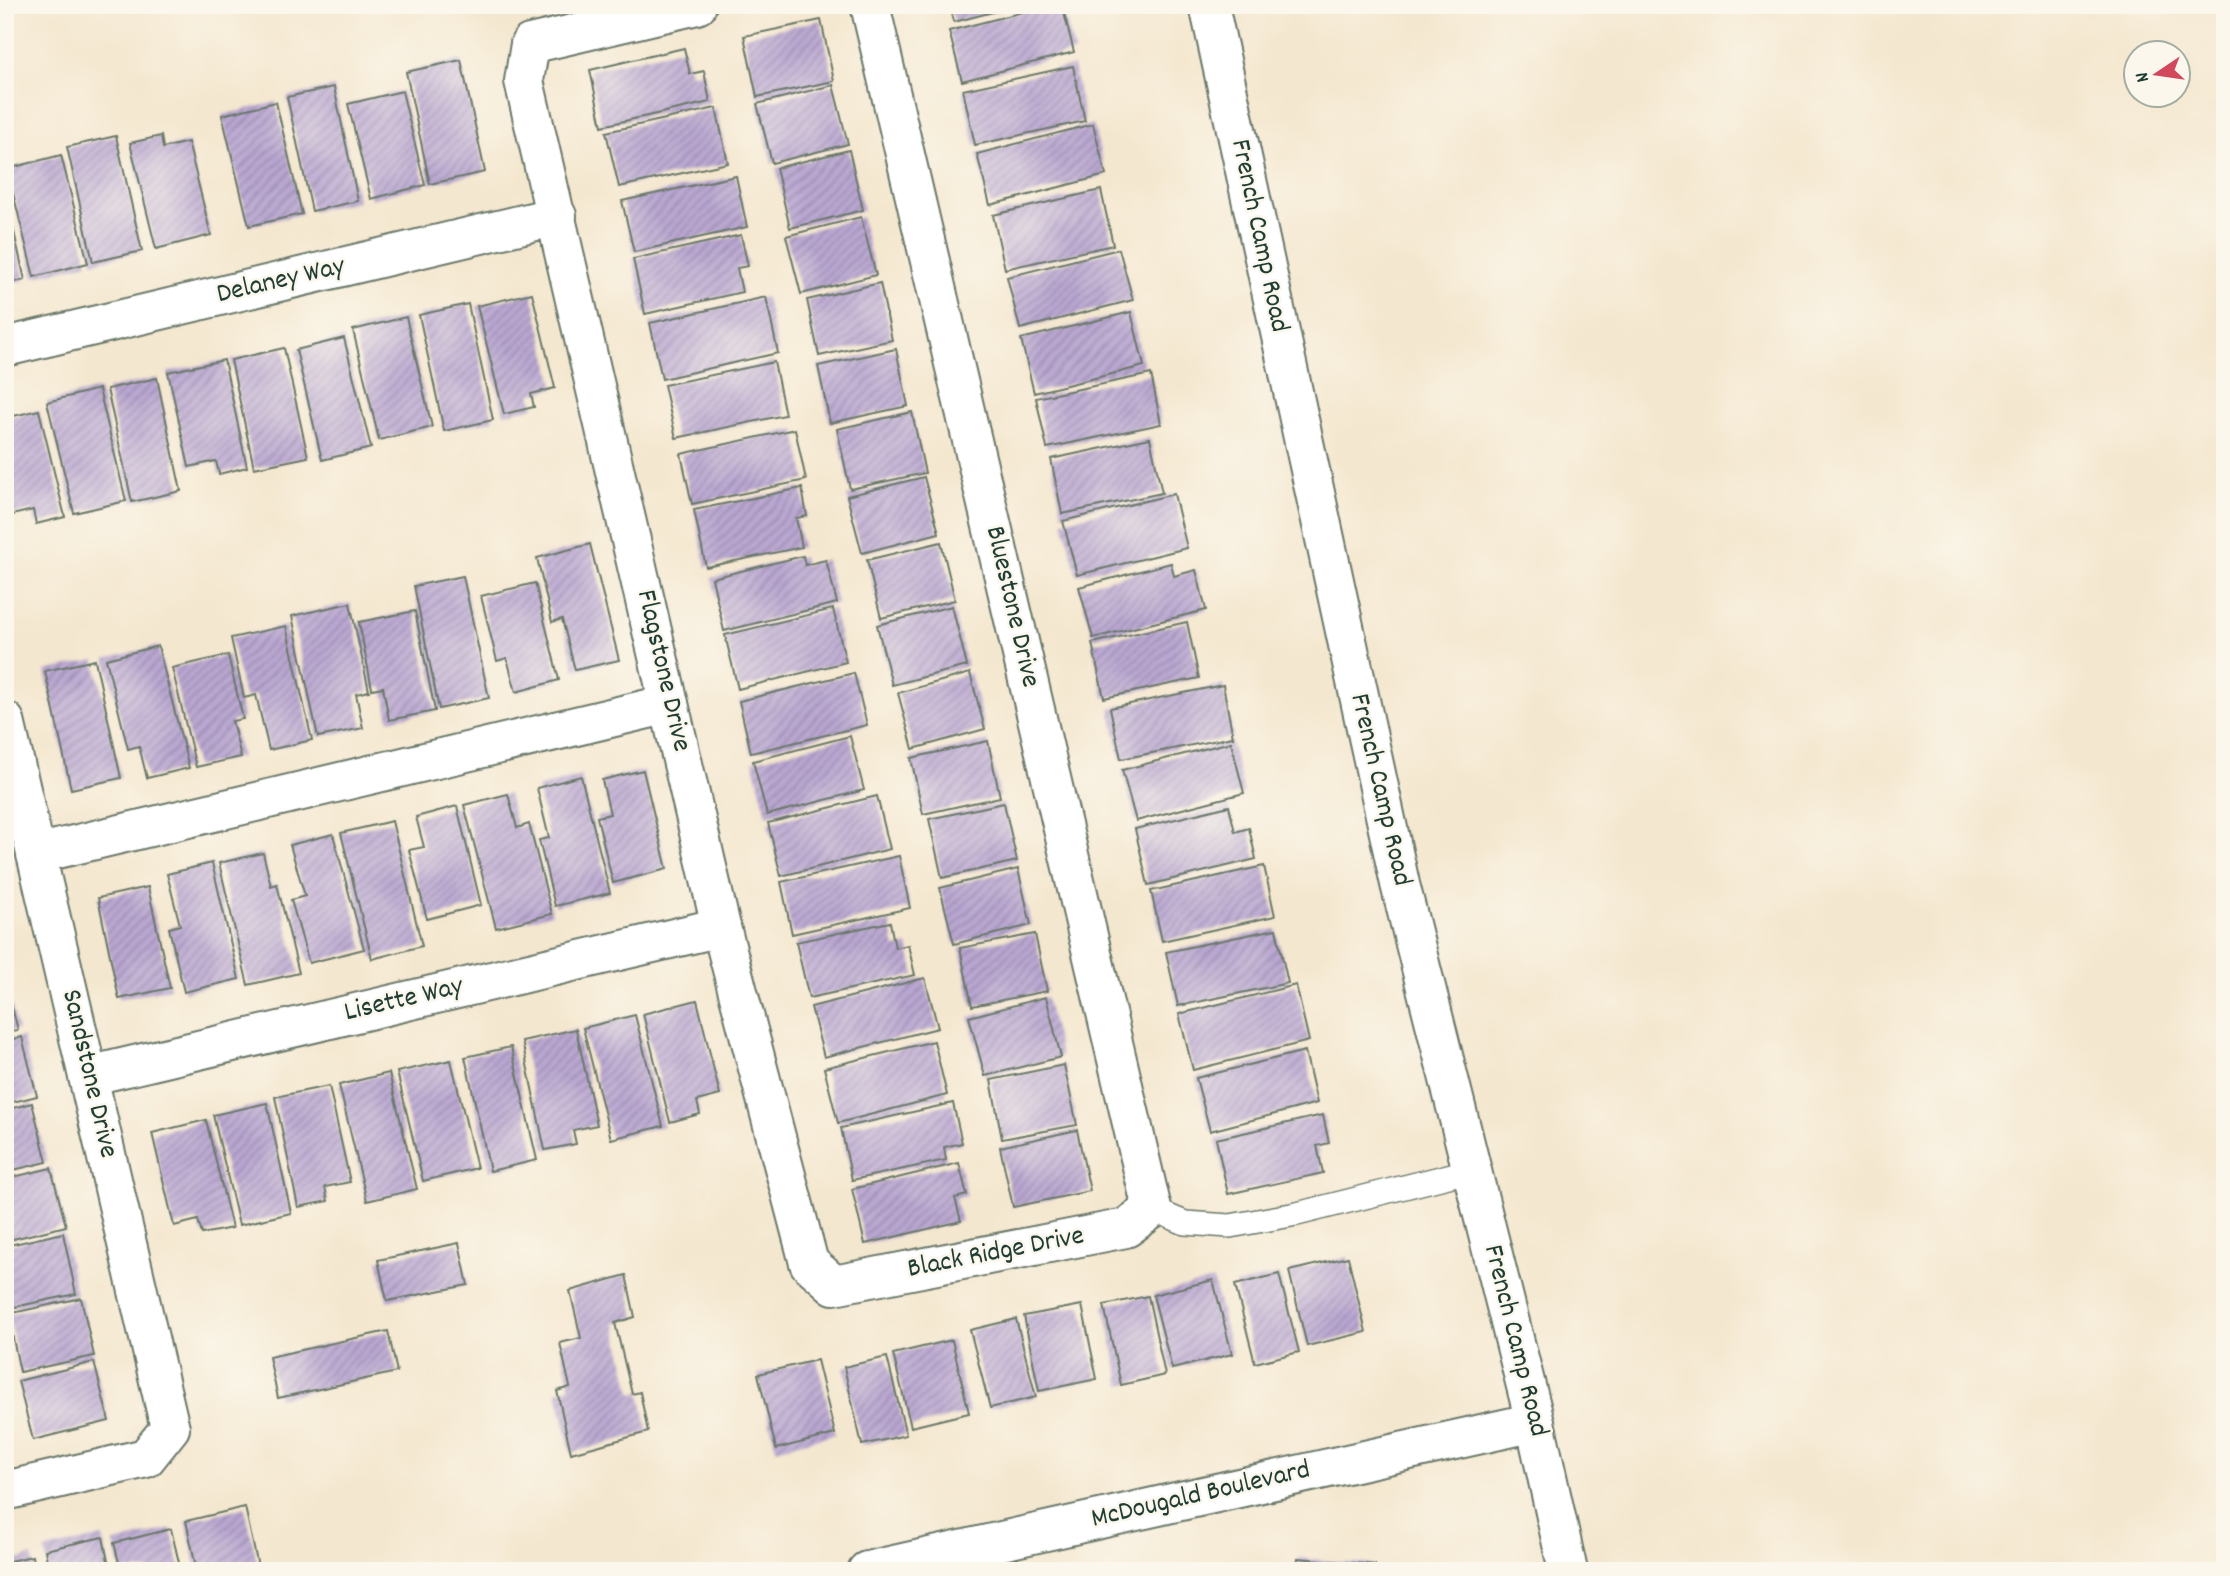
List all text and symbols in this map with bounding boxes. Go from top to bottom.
north arrow [2122,38,2192,108]
text: N [2130,69,2158,85]
street label: French Camp Road [1218,136,1298,336]
street label: Delaney Way [213,248,350,316]
street label: Bluestone Drive [973,522,1049,692]
street label: Flagstone Drive [624,586,700,756]
street label: French Camp Road [1337,690,1421,890]
street label: Lisette Way [341,968,468,1034]
street label: Sandstone Drive [49,986,127,1162]
street label: Black Ridge Drive [904,1217,1088,1291]
street label: French Camp Road [1471,1241,1557,1441]
street label: McDougald Boulevard [1088,1451,1314,1541]

